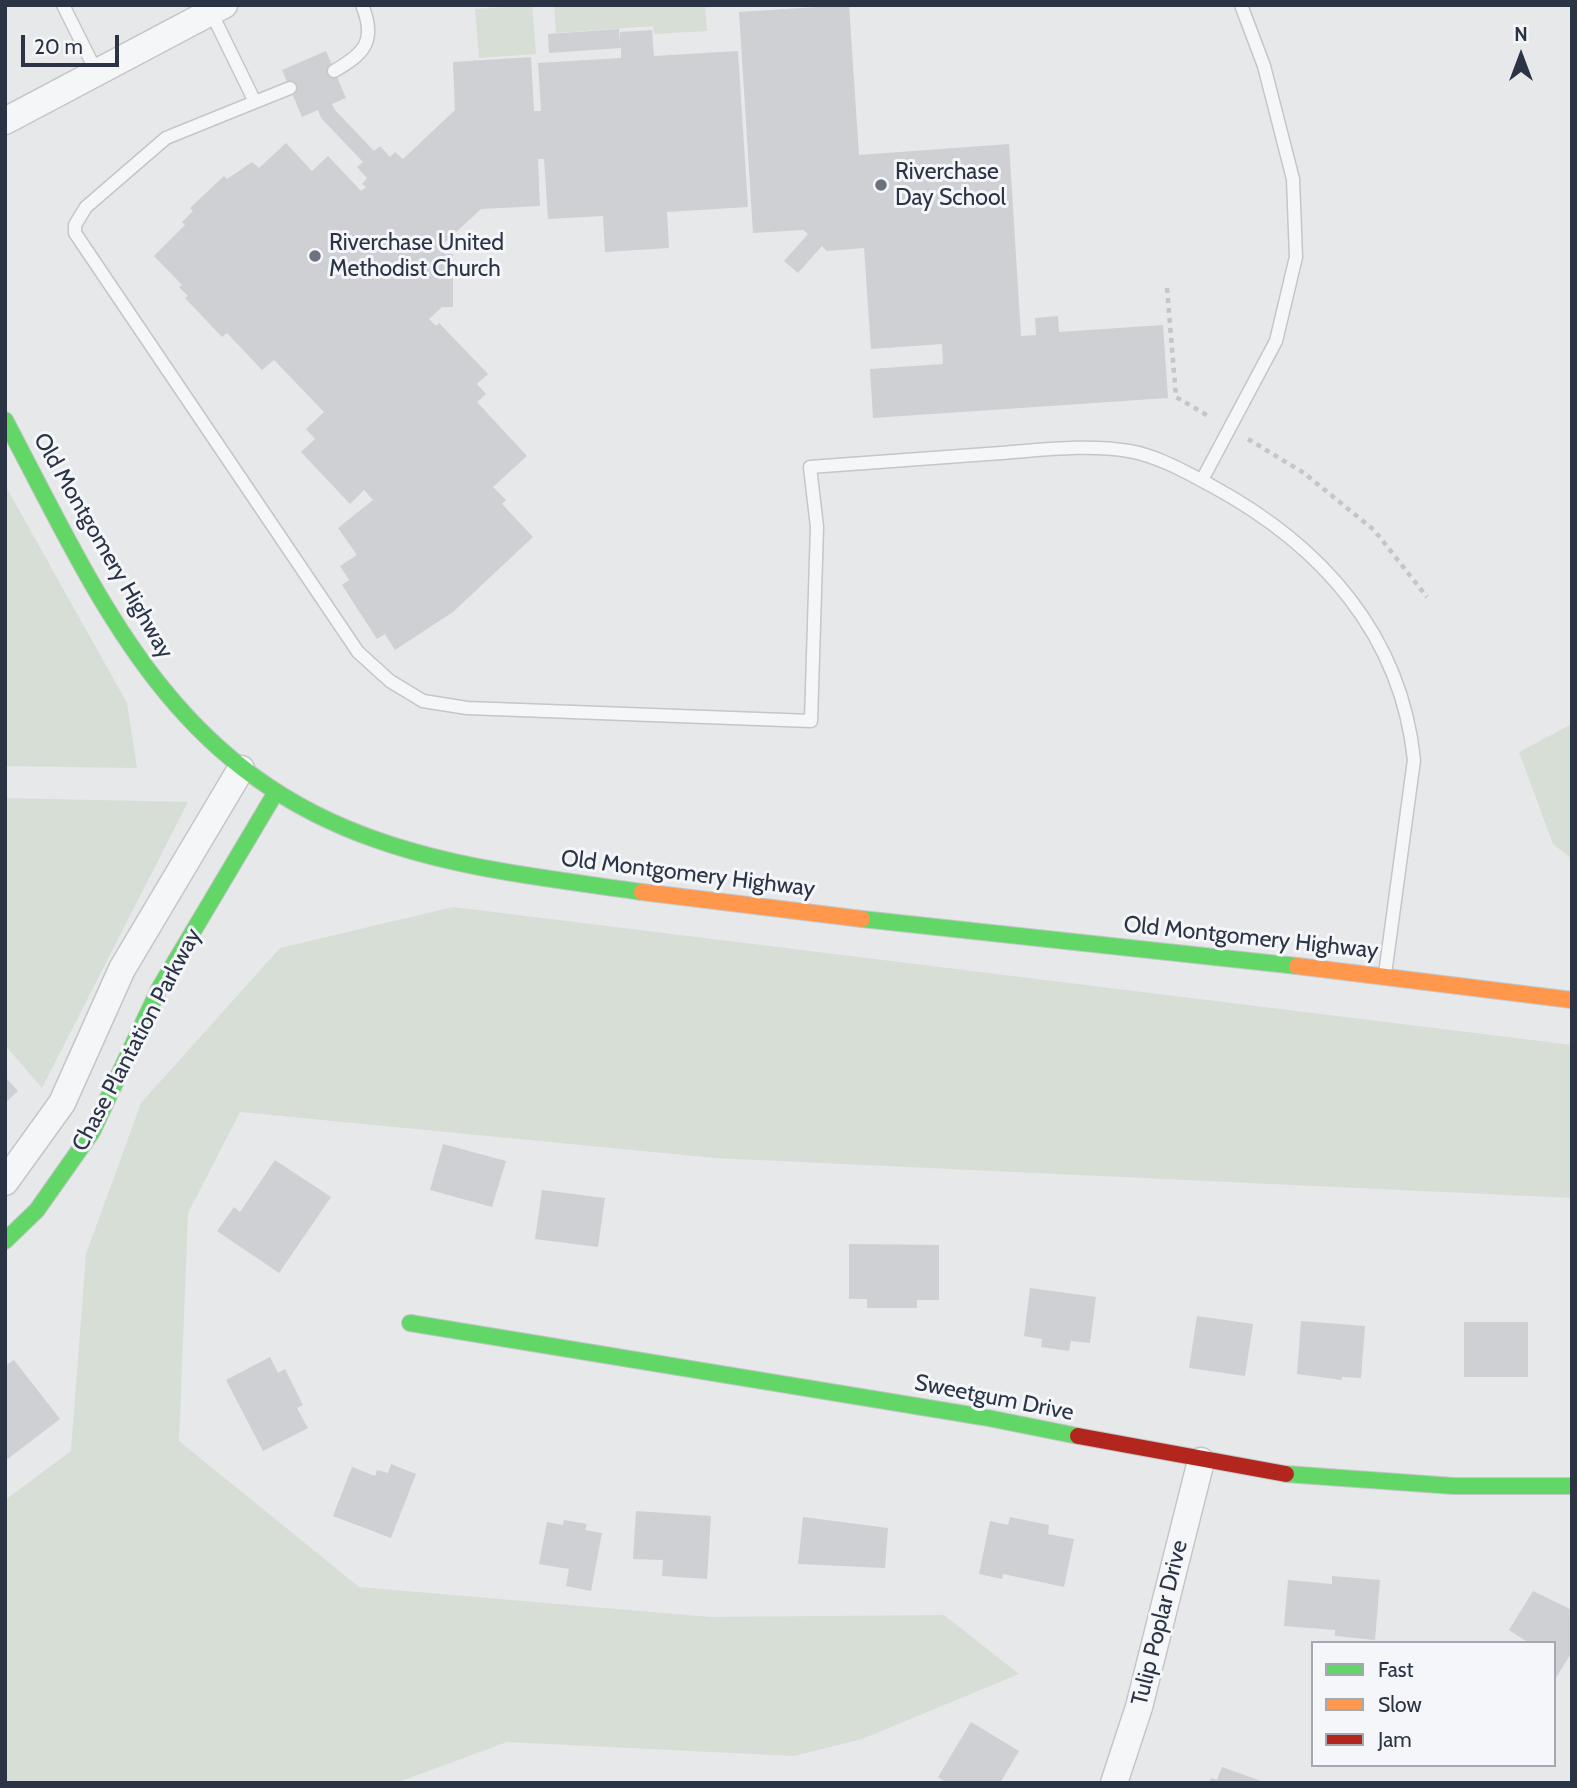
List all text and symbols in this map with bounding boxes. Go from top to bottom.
scale bar [24,21,122,65]
north arrow [1486,21,1556,91]
text: N [1514,23,1528,46]
text: 20 m [34,34,83,59]
place label: Riverchase Day School [895,158,1006,212]
marker: Riverchase Day School [873,177,889,193]
place label: Riverchase United Methodist Church [329,229,504,283]
marker: Riverchase United Methodist Church [307,248,323,264]
street label: Old Montgomery Highway [27,428,179,664]
street label: Old Montgomery Highway [559,845,817,903]
street label: Old Montgomery Highway [1122,911,1380,965]
street label: Chase Plantation Parkway [67,924,207,1156]
street label: Sweetgum Drive [912,1369,1076,1427]
street label: Tulip Poplar Drive [1126,1537,1194,1709]
legend [1311,1641,1556,1767]
text: Fast [1378,1657,1414,1682]
text: Slow [1378,1692,1422,1717]
text: Jam [1378,1727,1412,1752]

